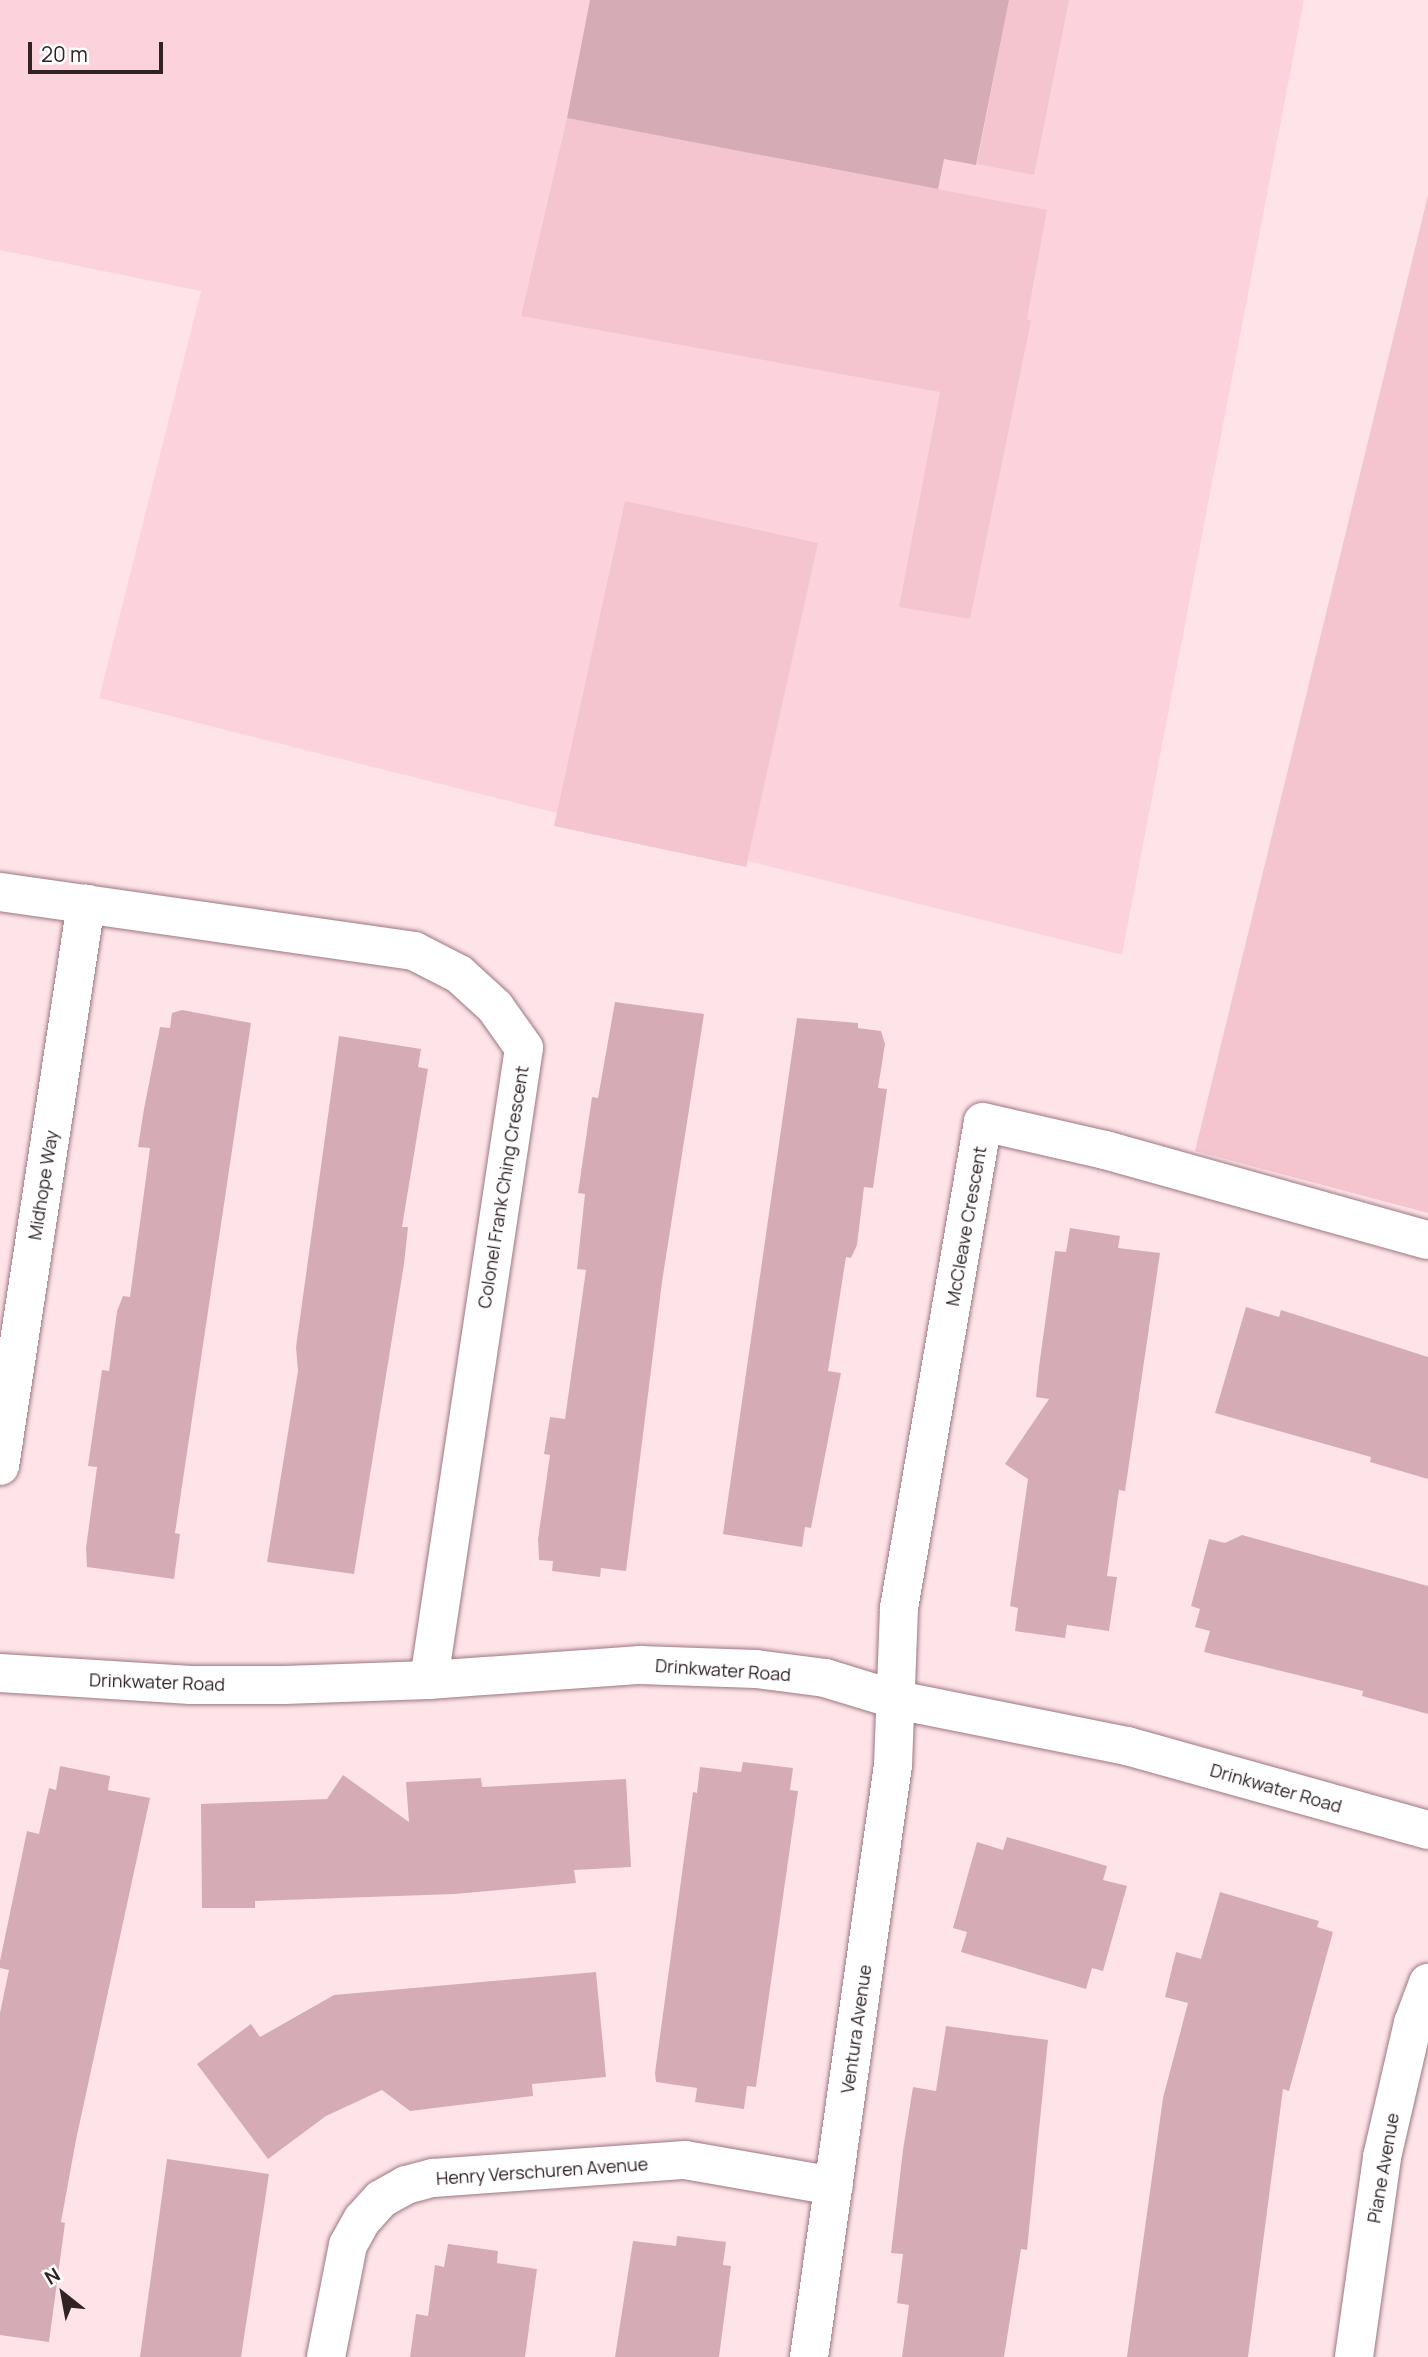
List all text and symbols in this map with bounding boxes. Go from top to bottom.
scale bar [32,28,166,72]
text: 20 m [41,40,88,68]
street label: Colonel Frank Ching Crescent [473,1064,533,1310]
street label: Midhope Way [24,1128,62,1242]
street label: McCleave Crescent [941,1144,991,1308]
street label: Drinkwater Road [655,1654,791,1686]
street label: Drinkwater Road [89,1669,225,1695]
street label: Drinkwater Road [1208,1759,1344,1817]
street label: Ventura Avenue [836,1963,876,2095]
street label: Piane Avenue [1363,2111,1403,2225]
street label: Henry Verschuren Avenue [435,2153,649,2189]
north arrow [28,2259,98,2329]
text: N [40,2261,65,2291]

